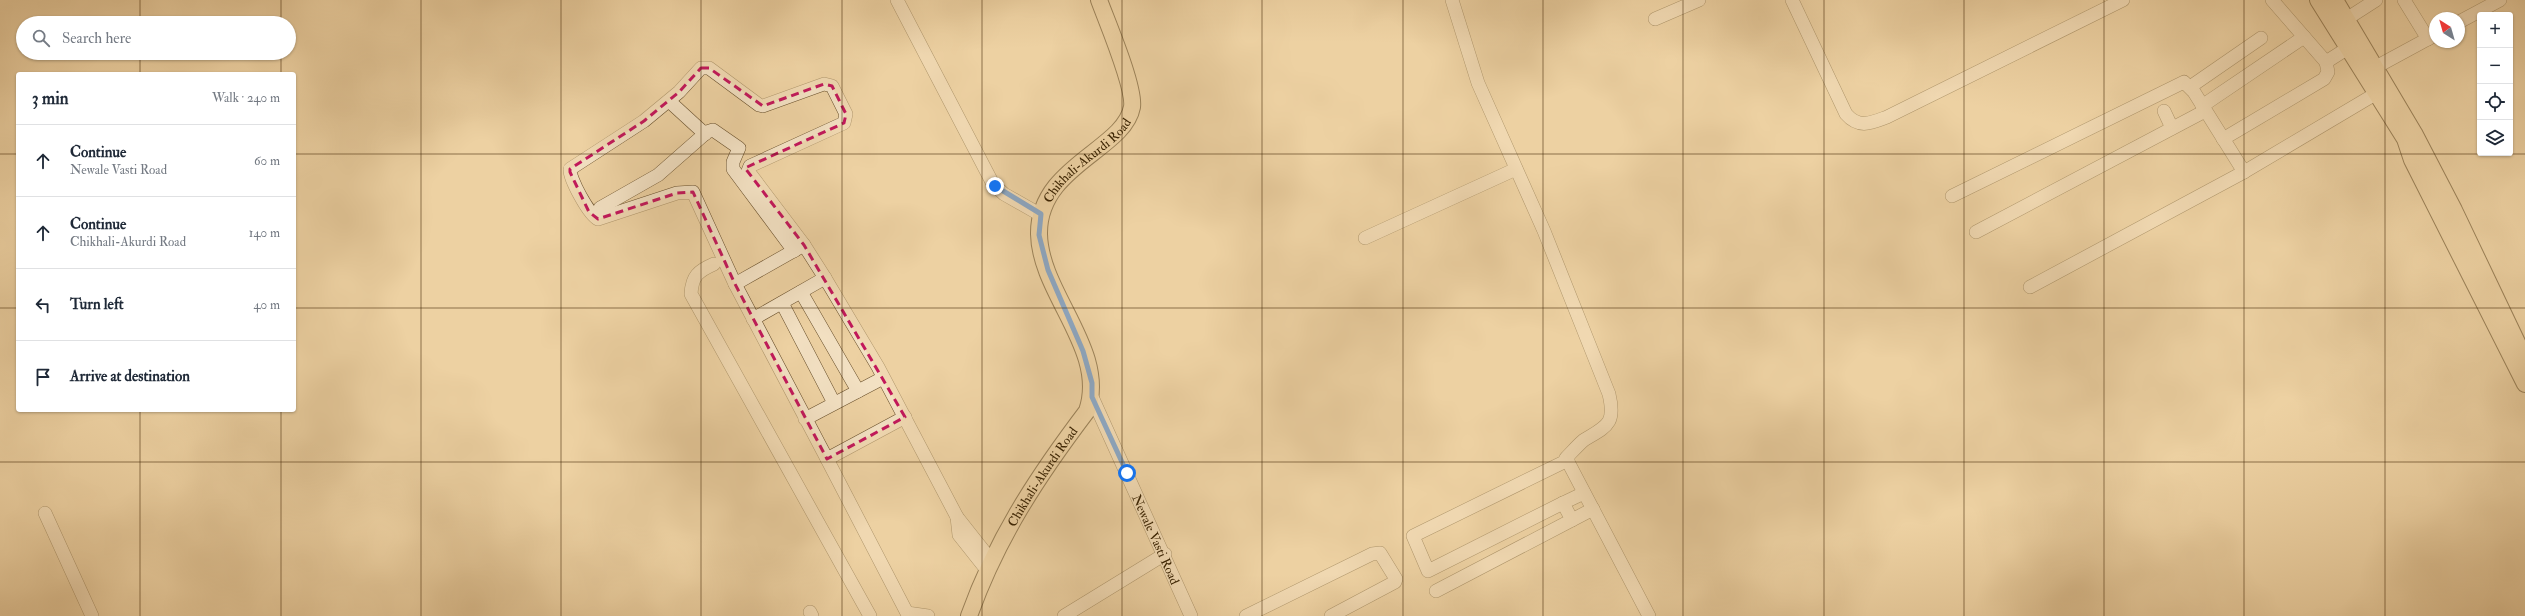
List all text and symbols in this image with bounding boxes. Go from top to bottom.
north arrow [2429,12,2465,48]
map controls [2477,12,2513,156]
button: + [2477,12,2513,48]
search box [16,16,296,60]
icon: search [30,27,52,49]
text: Search here [62,29,131,48]
button: − [2477,48,2513,84]
button: locate [2477,84,2513,120]
text: 3 min [32,88,69,109]
text: Walk · 240 m [212,90,280,106]
street label: Chikhali-Akurdi Road [1040,115,1135,206]
button: layers [2477,120,2513,156]
text: Continue [70,143,126,162]
icon: ahead [32,150,54,172]
text: 60 m [254,153,280,169]
text: Newale Vasti Road [70,162,167,178]
route end [986,177,1004,195]
text: Continue [70,215,126,234]
icon: ahead [32,222,54,244]
text: 140 m [249,225,280,241]
text: Chikhali-Akurdi Road [70,234,186,250]
icon: left [32,294,54,316]
text: Turn left [70,295,124,314]
text: 40 m [254,297,280,313]
icon: arrive [32,366,54,388]
text: Arrive at destination [70,367,190,386]
street label: Chikhali-Akurdi Road [1004,424,1082,530]
route start [1118,464,1136,482]
street label: Newale Vasti Road [1128,492,1183,588]

